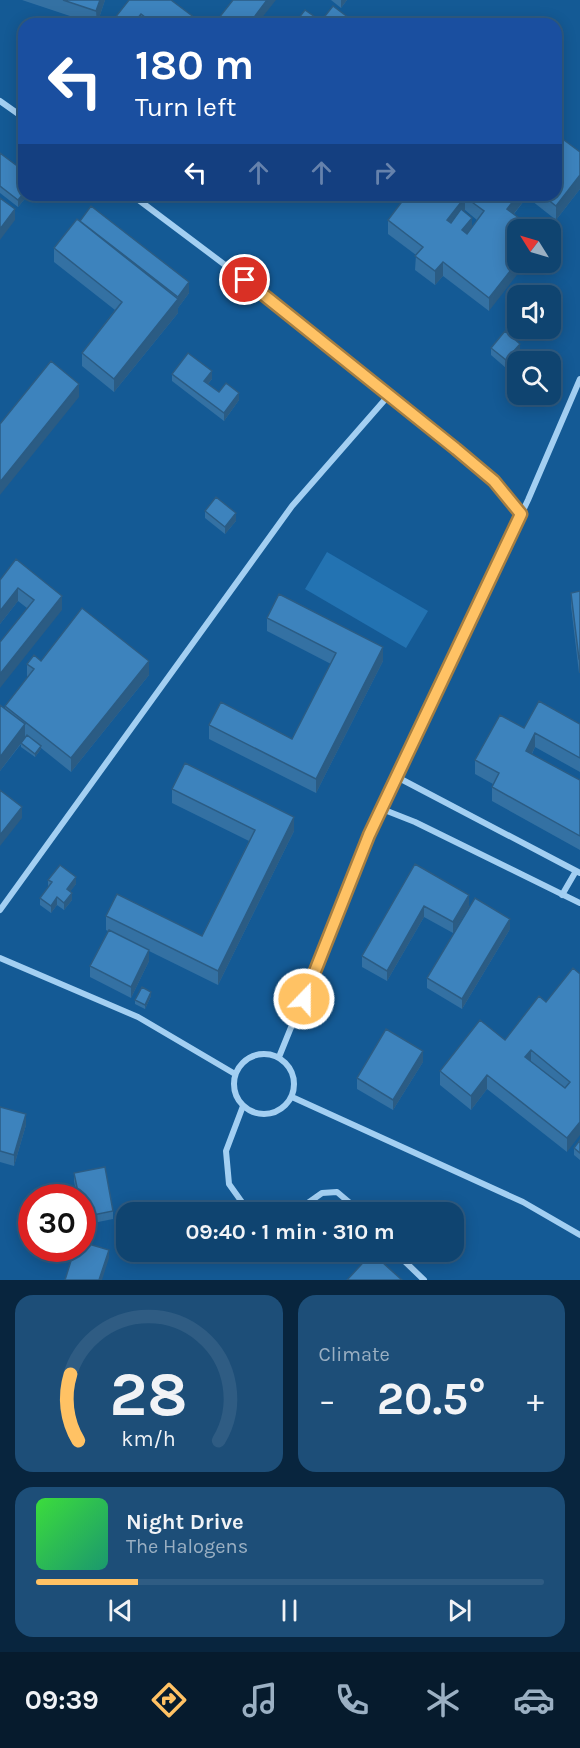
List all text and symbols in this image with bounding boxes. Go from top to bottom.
text: 180 m [135,40,254,90]
icon: left [36,42,114,120]
text: Turn left [135,91,236,123]
icon: left [179,156,212,189]
icon: ahead [242,156,275,189]
icon: ahead [305,156,338,189]
icon: right [368,156,401,189]
north arrow [507,219,561,273]
map controls [507,219,561,405]
pin [219,254,270,305]
icon: arrive [228,263,261,296]
button: sound [507,285,561,339]
button: search [507,351,561,405]
position arrow [272,967,336,1031]
speed limit sign: 30 [18,1184,96,1262]
text: 09:40 · 1 min · 310 m [185,1219,395,1245]
text: Climate [319,1343,390,1366]
text: 28 [110,1358,188,1431]
text: 20.5° [377,1373,486,1425]
text: − [319,1381,336,1419]
text: + [527,1381,544,1419]
text: km/h [122,1426,176,1451]
text: Night Drive [126,1509,244,1535]
text: The Halogens [126,1535,248,1558]
icon: previous [104,1594,137,1627]
icon: pause [273,1594,306,1627]
icon: next [443,1594,476,1627]
icon: directions [148,1679,190,1721]
icon: music [239,1679,281,1721]
icon: phone [331,1679,373,1721]
icon: climate [422,1679,464,1721]
icon: car [513,1679,555,1721]
text: 09:39 [25,1684,99,1716]

